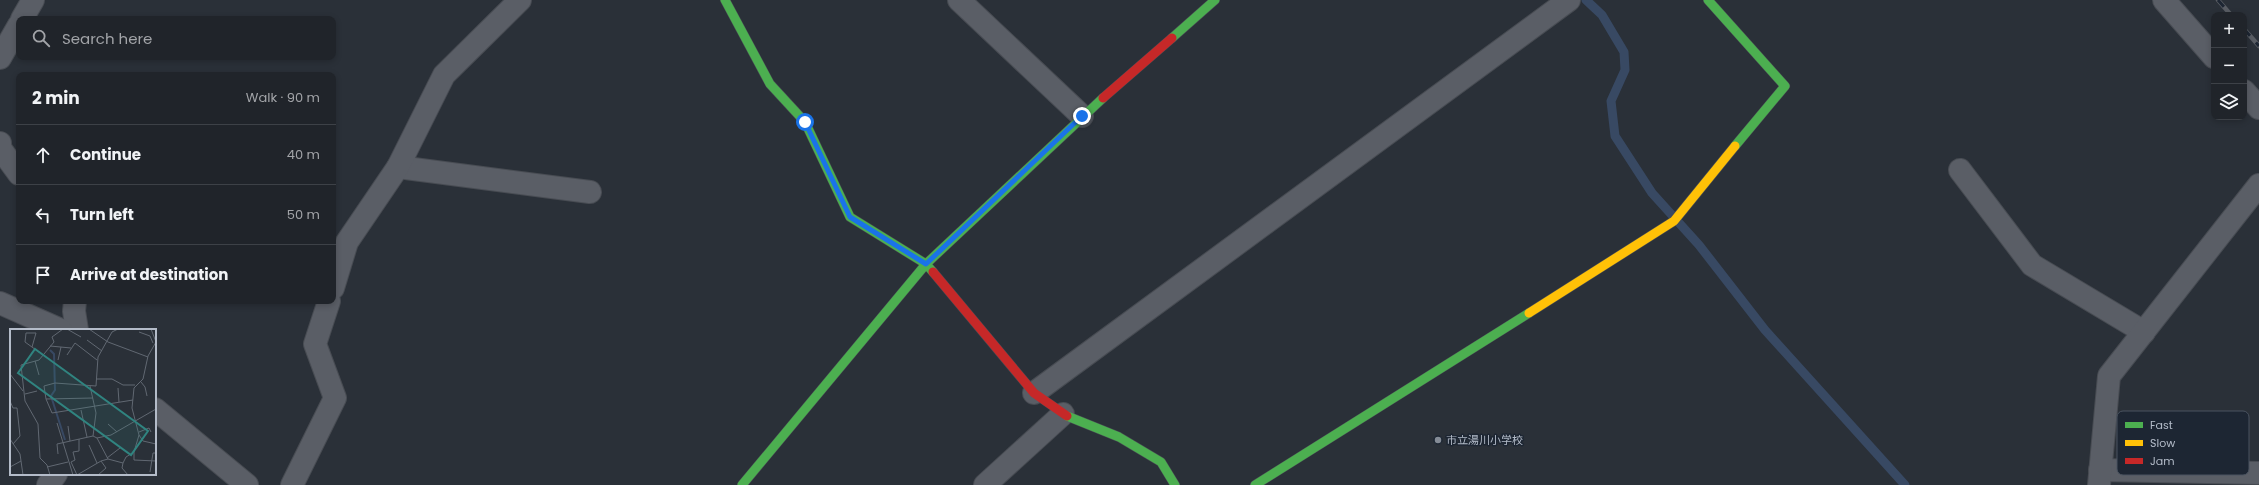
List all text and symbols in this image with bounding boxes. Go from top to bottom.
map controls [2211,12,2247,120]
button: + [2211,12,2247,48]
search box [16,16,336,60]
icon: search [30,27,52,49]
text: Search here [62,28,152,49]
button: − [2211,48,2247,84]
button: layers [2211,84,2247,120]
text: 2 min [32,86,80,110]
text: Walk · 90 m [246,88,320,107]
route end [1073,107,1091,125]
route start [796,113,814,131]
icon: ahead [32,144,54,166]
text: Continue [70,144,141,165]
text: 40 m [287,145,320,164]
icon: left [32,204,54,226]
text: Turn left [70,204,134,225]
text: 50 m [287,205,320,224]
icon: arrive [32,264,54,286]
text: Arrive at destination [70,264,228,285]
inset map [10,329,156,475]
legend [2117,411,2249,475]
text: Fast [2150,417,2173,433]
place label: 市立湯川小学校 [1446,432,1523,448]
marker: 市立湯川小学校 [1433,435,1443,445]
text: Slow [2150,435,2175,451]
text: Jam [2150,453,2175,469]

